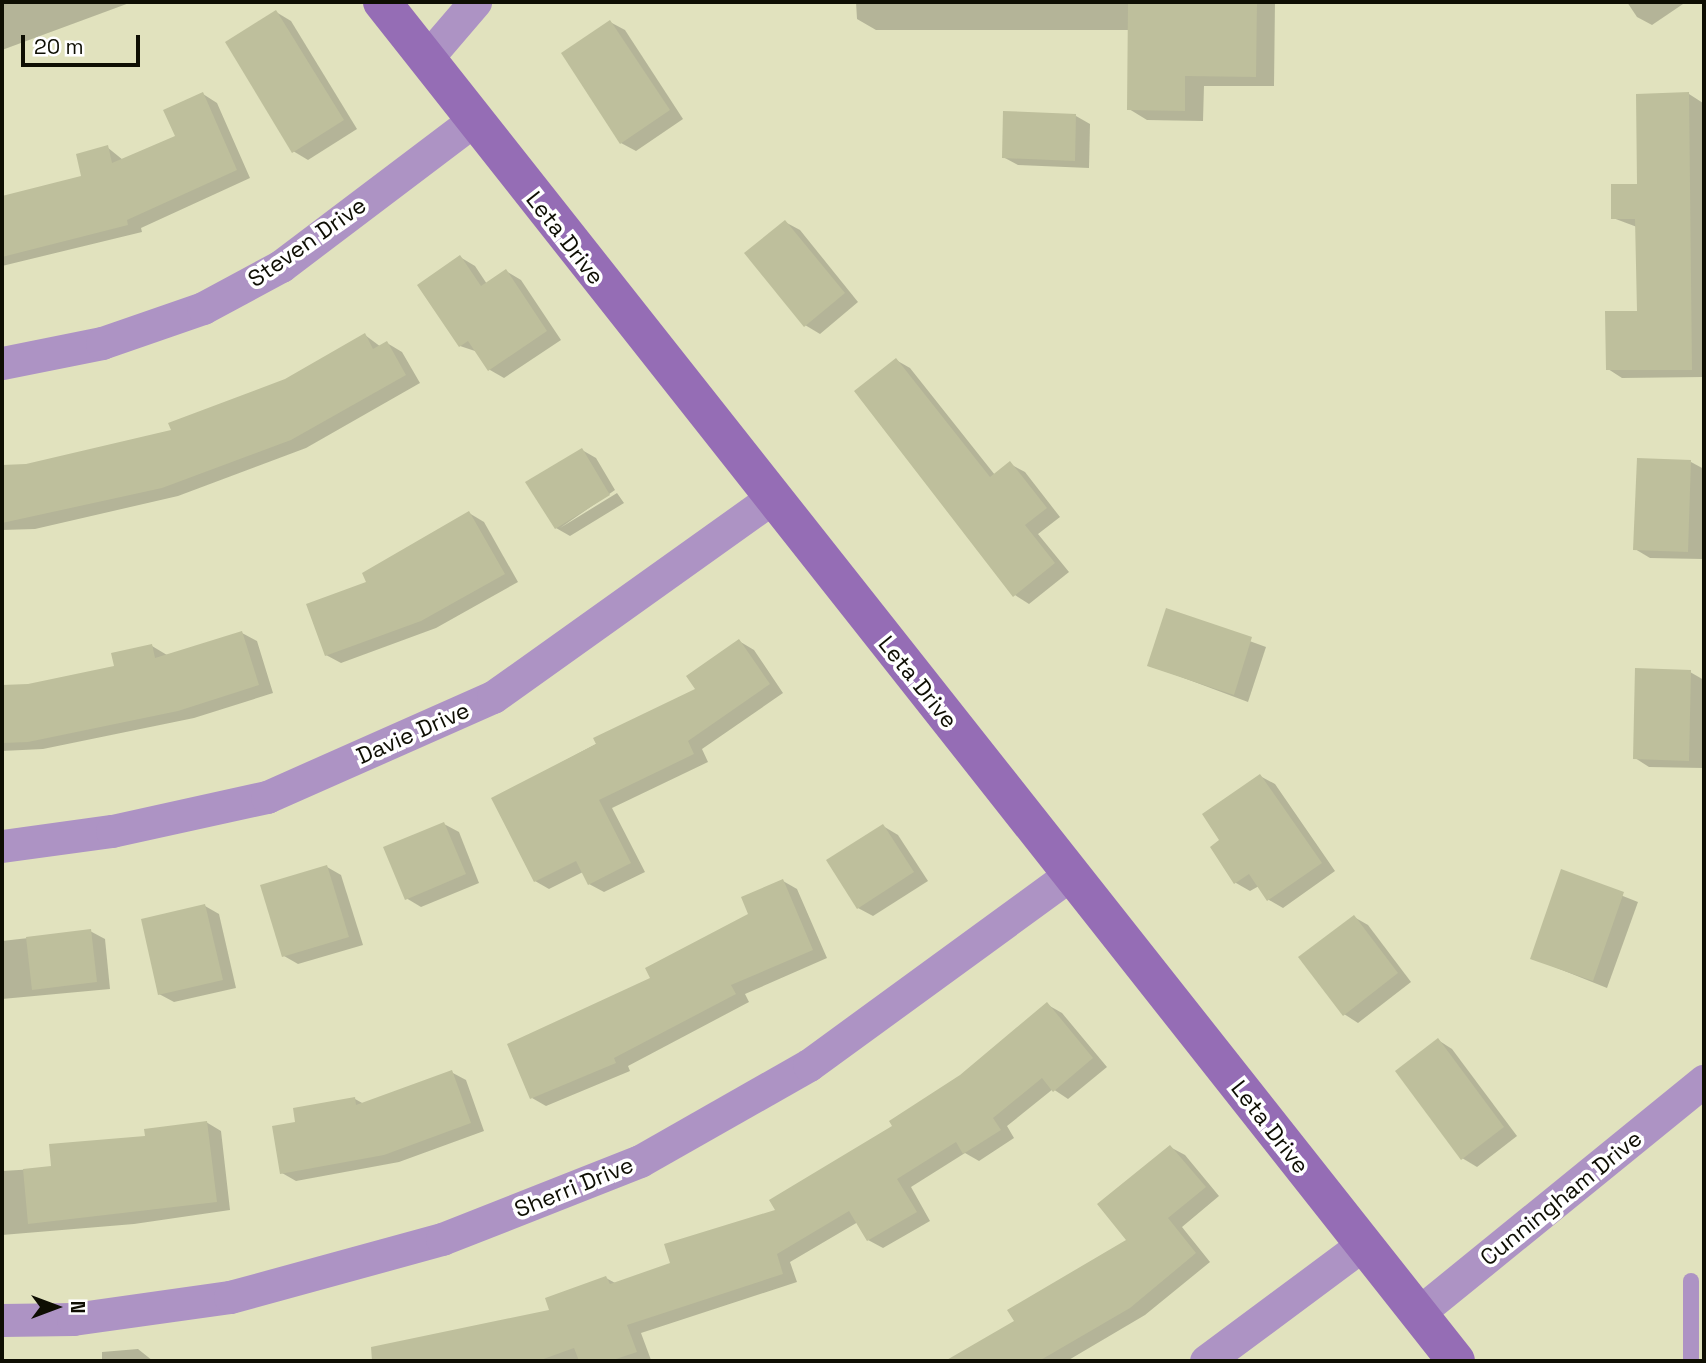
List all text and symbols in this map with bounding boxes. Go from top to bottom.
scale bar [24,21,144,65]
text: 20 m [34,33,84,60]
street label: Leta Drive [520,186,610,290]
street label: Steven Drive [243,191,371,293]
street label: Leta Drive [873,630,963,734]
street label: Davie Drive [352,696,474,770]
street label: Leta Drive [1225,1075,1315,1179]
street label: Cunningham Drive [1475,1124,1647,1272]
street label: Sherri Drive [511,1151,637,1223]
north arrow [21,1272,91,1342]
text: N [65,1301,90,1313]

